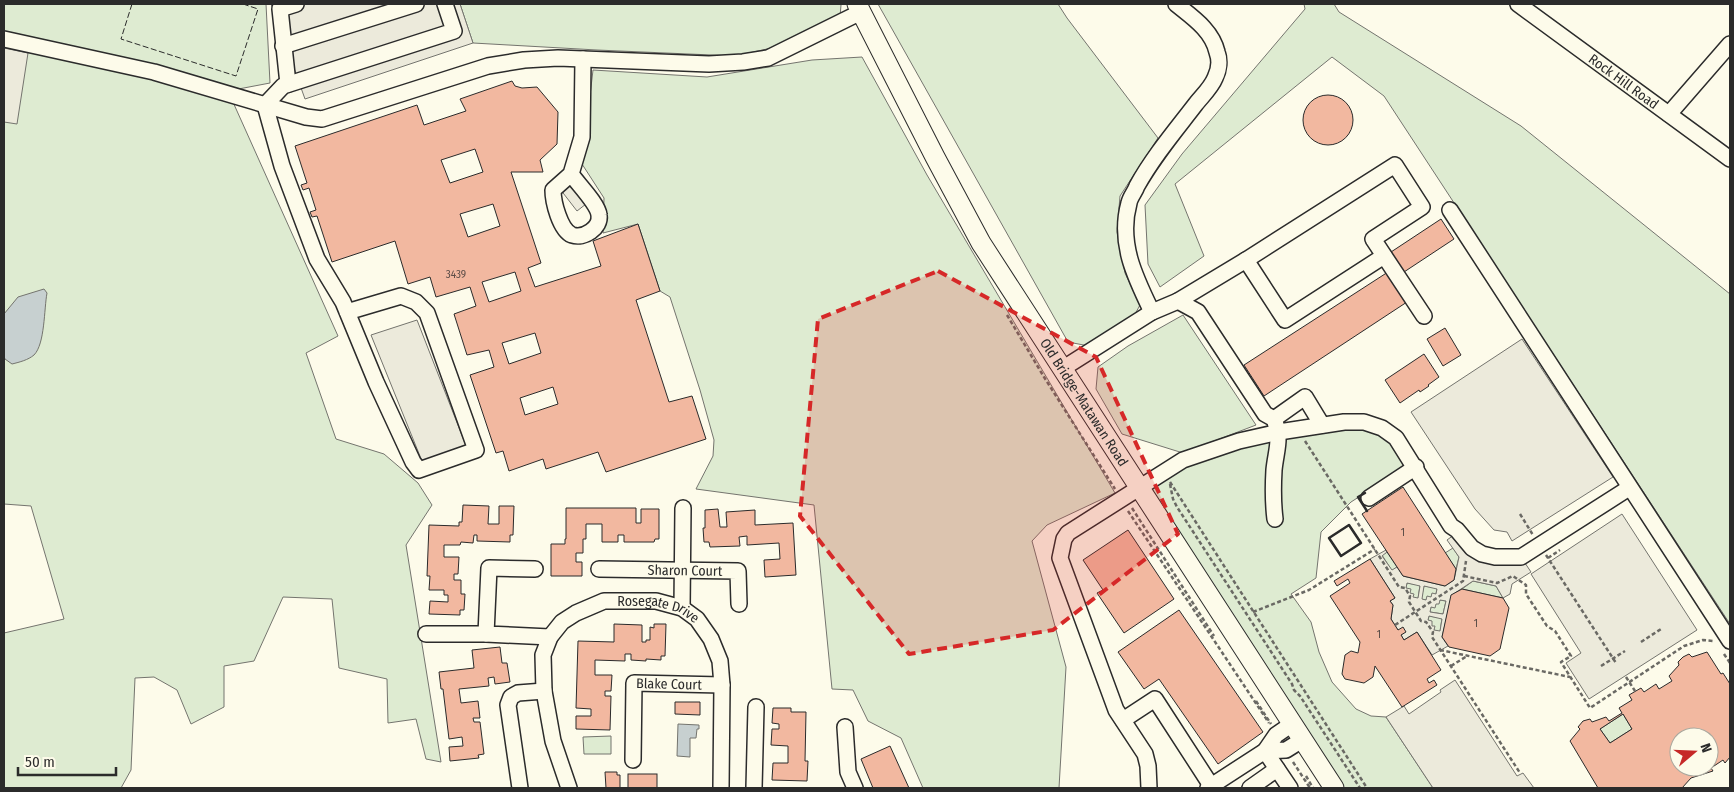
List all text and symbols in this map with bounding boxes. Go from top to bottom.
street label: Rock Hill Road [1585,50,1662,112]
house number: 3439 [446,268,466,281]
street label: Old Bridge-Matawan Road [1036,335,1132,469]
house number: 1 [1401,526,1405,539]
street label: Sharon Court [647,561,723,579]
street label: Rosegate Drive [617,593,703,626]
house number: 1 [1474,617,1478,630]
house number: 1 [1377,628,1381,641]
street label: Blake Court [636,675,703,693]
north arrow [1669,727,1719,777]
text: N [1696,741,1715,755]
scale bar [18,744,115,776]
text: 50 m [25,753,55,771]

